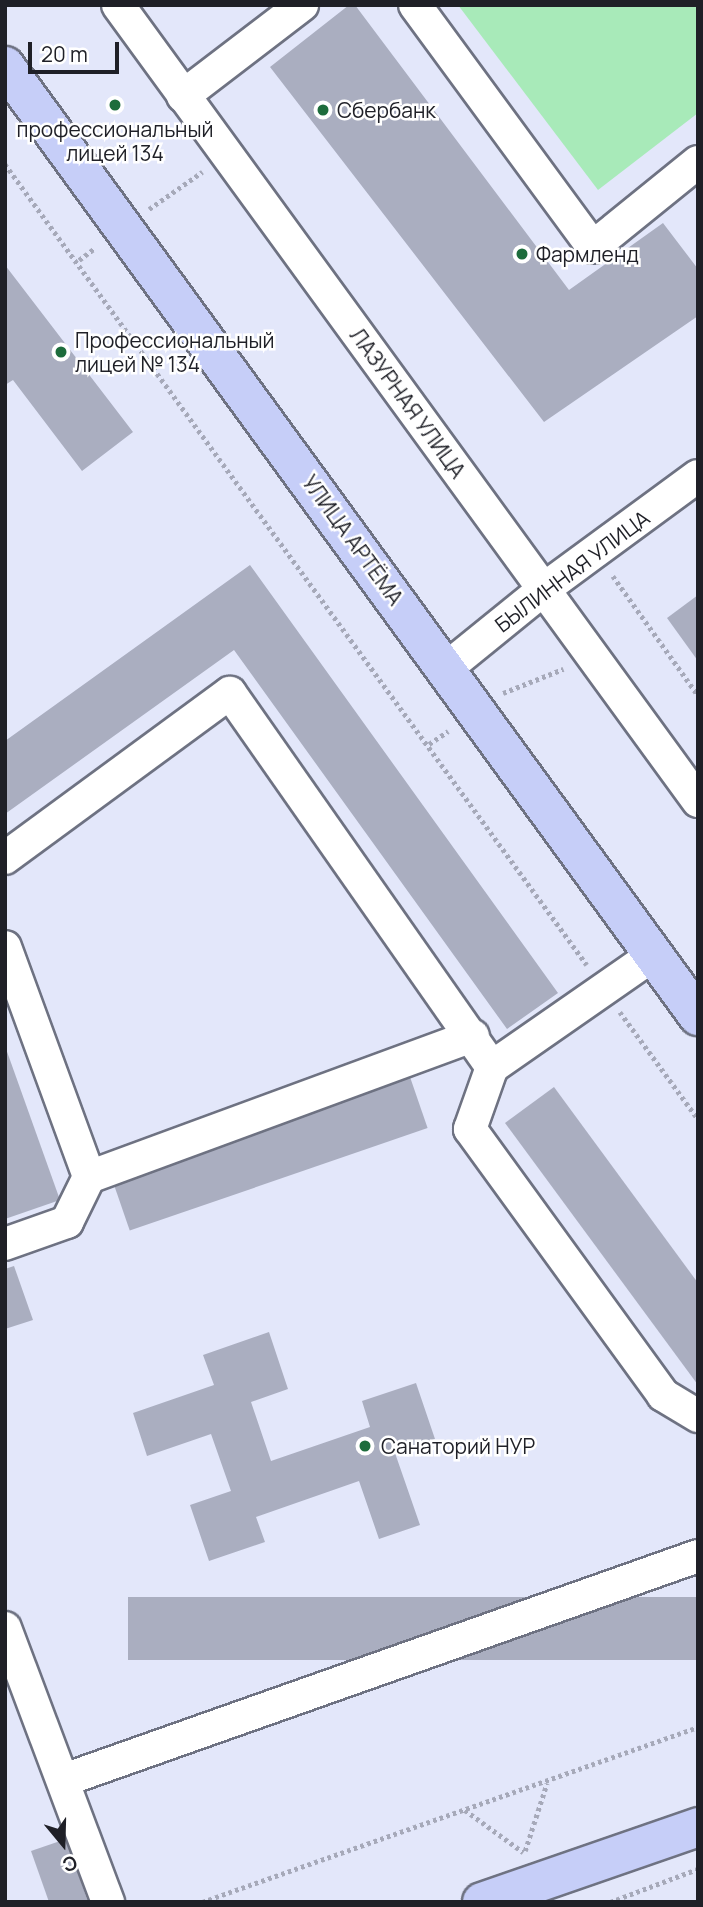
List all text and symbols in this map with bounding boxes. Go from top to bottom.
scale bar [32,28,122,72]
text: 20 m [41,40,88,68]
marker: профессиональный лицей 134 [107,97,123,113]
place label: Сбербанк [337,97,436,123]
marker: Сбербанк [315,102,331,118]
place label: профессиональный лицей 134 [16,116,214,166]
place label: Фармленд [536,241,639,267]
marker: Фармленд [514,246,530,262]
street label: ЛАЗУРНАЯ УЛИЦА [345,323,471,483]
place label: Профессиональный лицей № 134 [75,327,275,377]
marker: Профессиональный лицей № 134 [53,344,69,360]
street label: УЛИЦА АРТЁМА [297,470,409,610]
street label: БЫЛИННАЯ УЛИЦА [490,505,654,637]
place label: Санаторий НУР [381,1433,535,1459]
marker: Санаторий НУР [355,1436,375,1456]
north arrow [28,1809,98,1879]
text: С [59,1849,81,1878]

